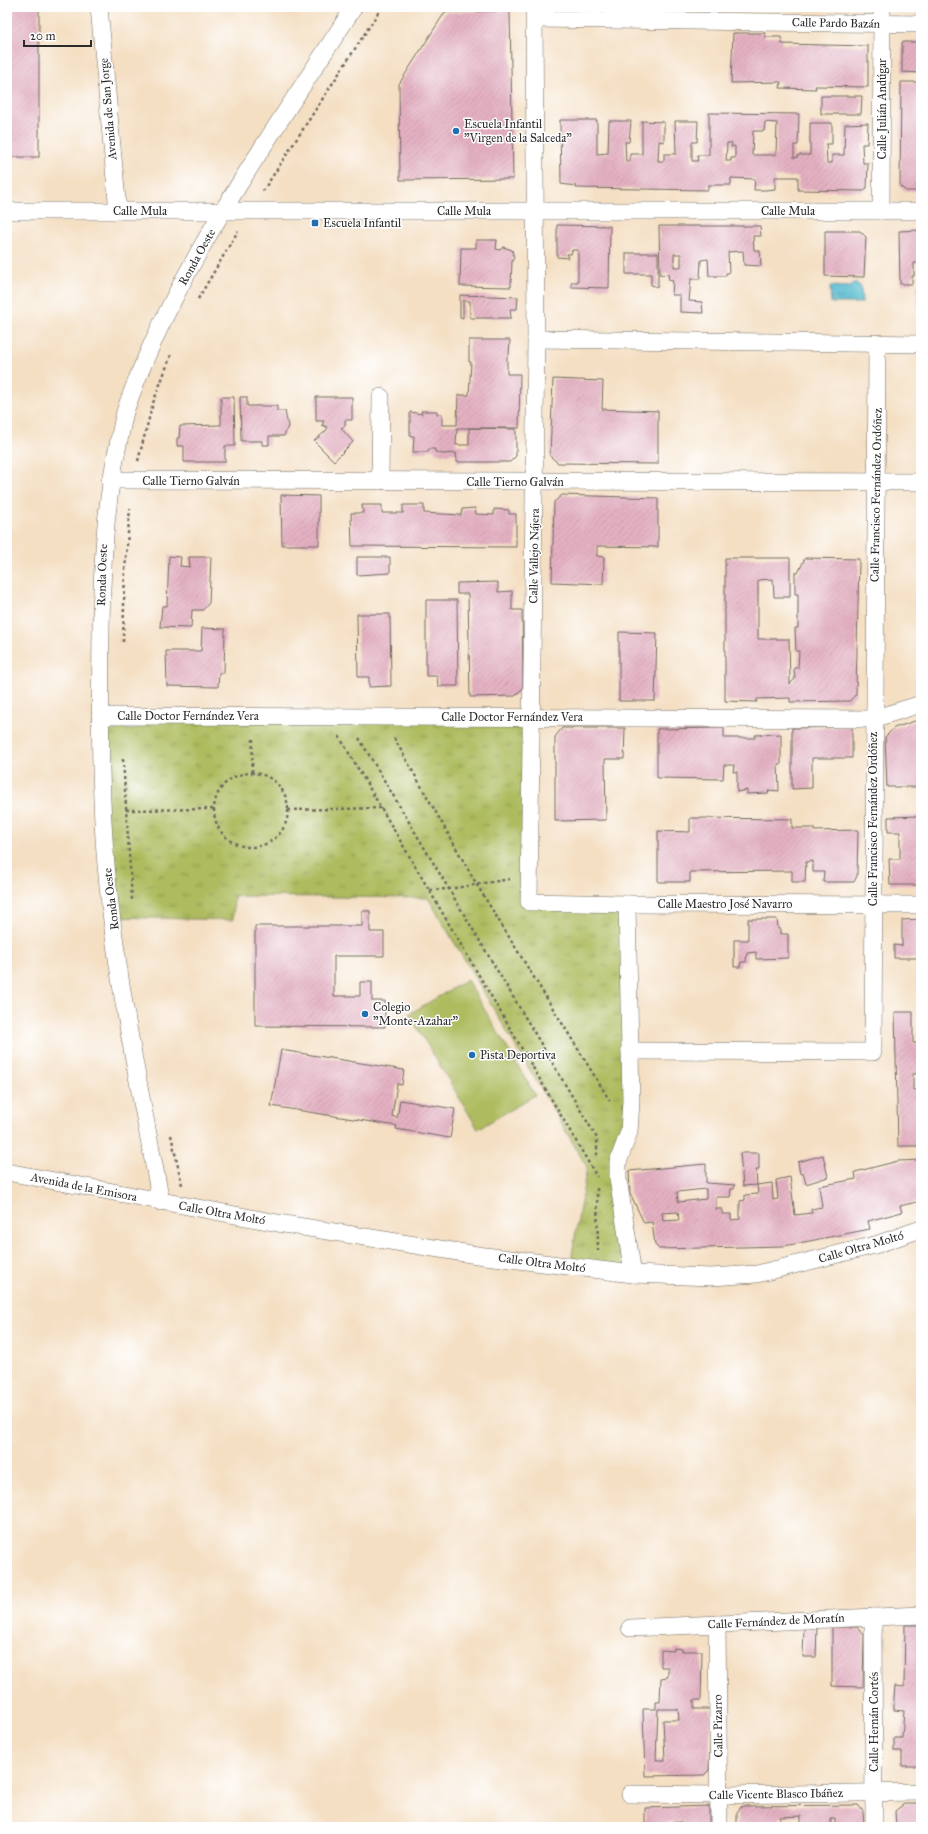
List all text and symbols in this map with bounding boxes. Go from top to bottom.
street label: Calle Pardo Bazán [792,15,881,31]
scale bar [24,22,91,48]
text: 20 m [30,29,56,43]
street label: Avenida de San Jorge [97,57,121,161]
street label: Calle Julián Andúgar [875,58,890,160]
place label: Escuela Infantil "Virgen de la Salceda" [464,117,572,146]
marker: Escuela Infantil "Virgen de la Salceda" [451,126,461,136]
street label: Calle Mula [113,204,168,218]
street label: Calle Mula [437,204,492,218]
street label: Calle Mula [761,204,816,218]
place label: Escuela Infantil [323,216,402,230]
marker: Escuela Infantil [310,218,320,228]
street label: Ronda Oeste [176,226,218,288]
street label: Calle Francisco Fernández Ordóñez [867,407,885,582]
street label: Calle Tierno Galván [142,474,240,488]
street label: Calle Tierno Galván [466,475,564,489]
street label: Calle Vallejo Nájera [526,507,542,604]
street label: Ronda Oeste [94,544,110,606]
street label: Calle Doctor Fernández Vera [117,709,260,723]
street label: Calle Doctor Fernández Vera [441,710,584,724]
street label: Calle Francisco Fernández Ordóñez [866,731,880,906]
street label: Ronda Oeste [100,867,122,931]
street label: Calle Maestro José Navarro [658,897,792,912]
place label: Colegio "Monte-Azahar" [373,1000,459,1028]
marker: Colegio "Monte-Azahar" [360,1009,370,1019]
place label: Pista Deportiva [480,1048,557,1062]
marker: Pista Deportiva [467,1050,477,1060]
street label: Avenida de la Emisora [29,1170,139,1204]
street label: Calle Oltra Moltó [177,1198,267,1228]
street label: Calle Oltra Moltó [817,1228,905,1266]
street label: Calle Oltra Moltó [498,1251,586,1275]
street label: Calle Fernández de Moratín [707,1610,845,1632]
street label: Calle Hernán Cortés [867,1672,881,1772]
street label: Calle Pizarro [710,1694,726,1758]
street label: Calle Vicente Blasco Ibáñez [709,1786,844,1802]

